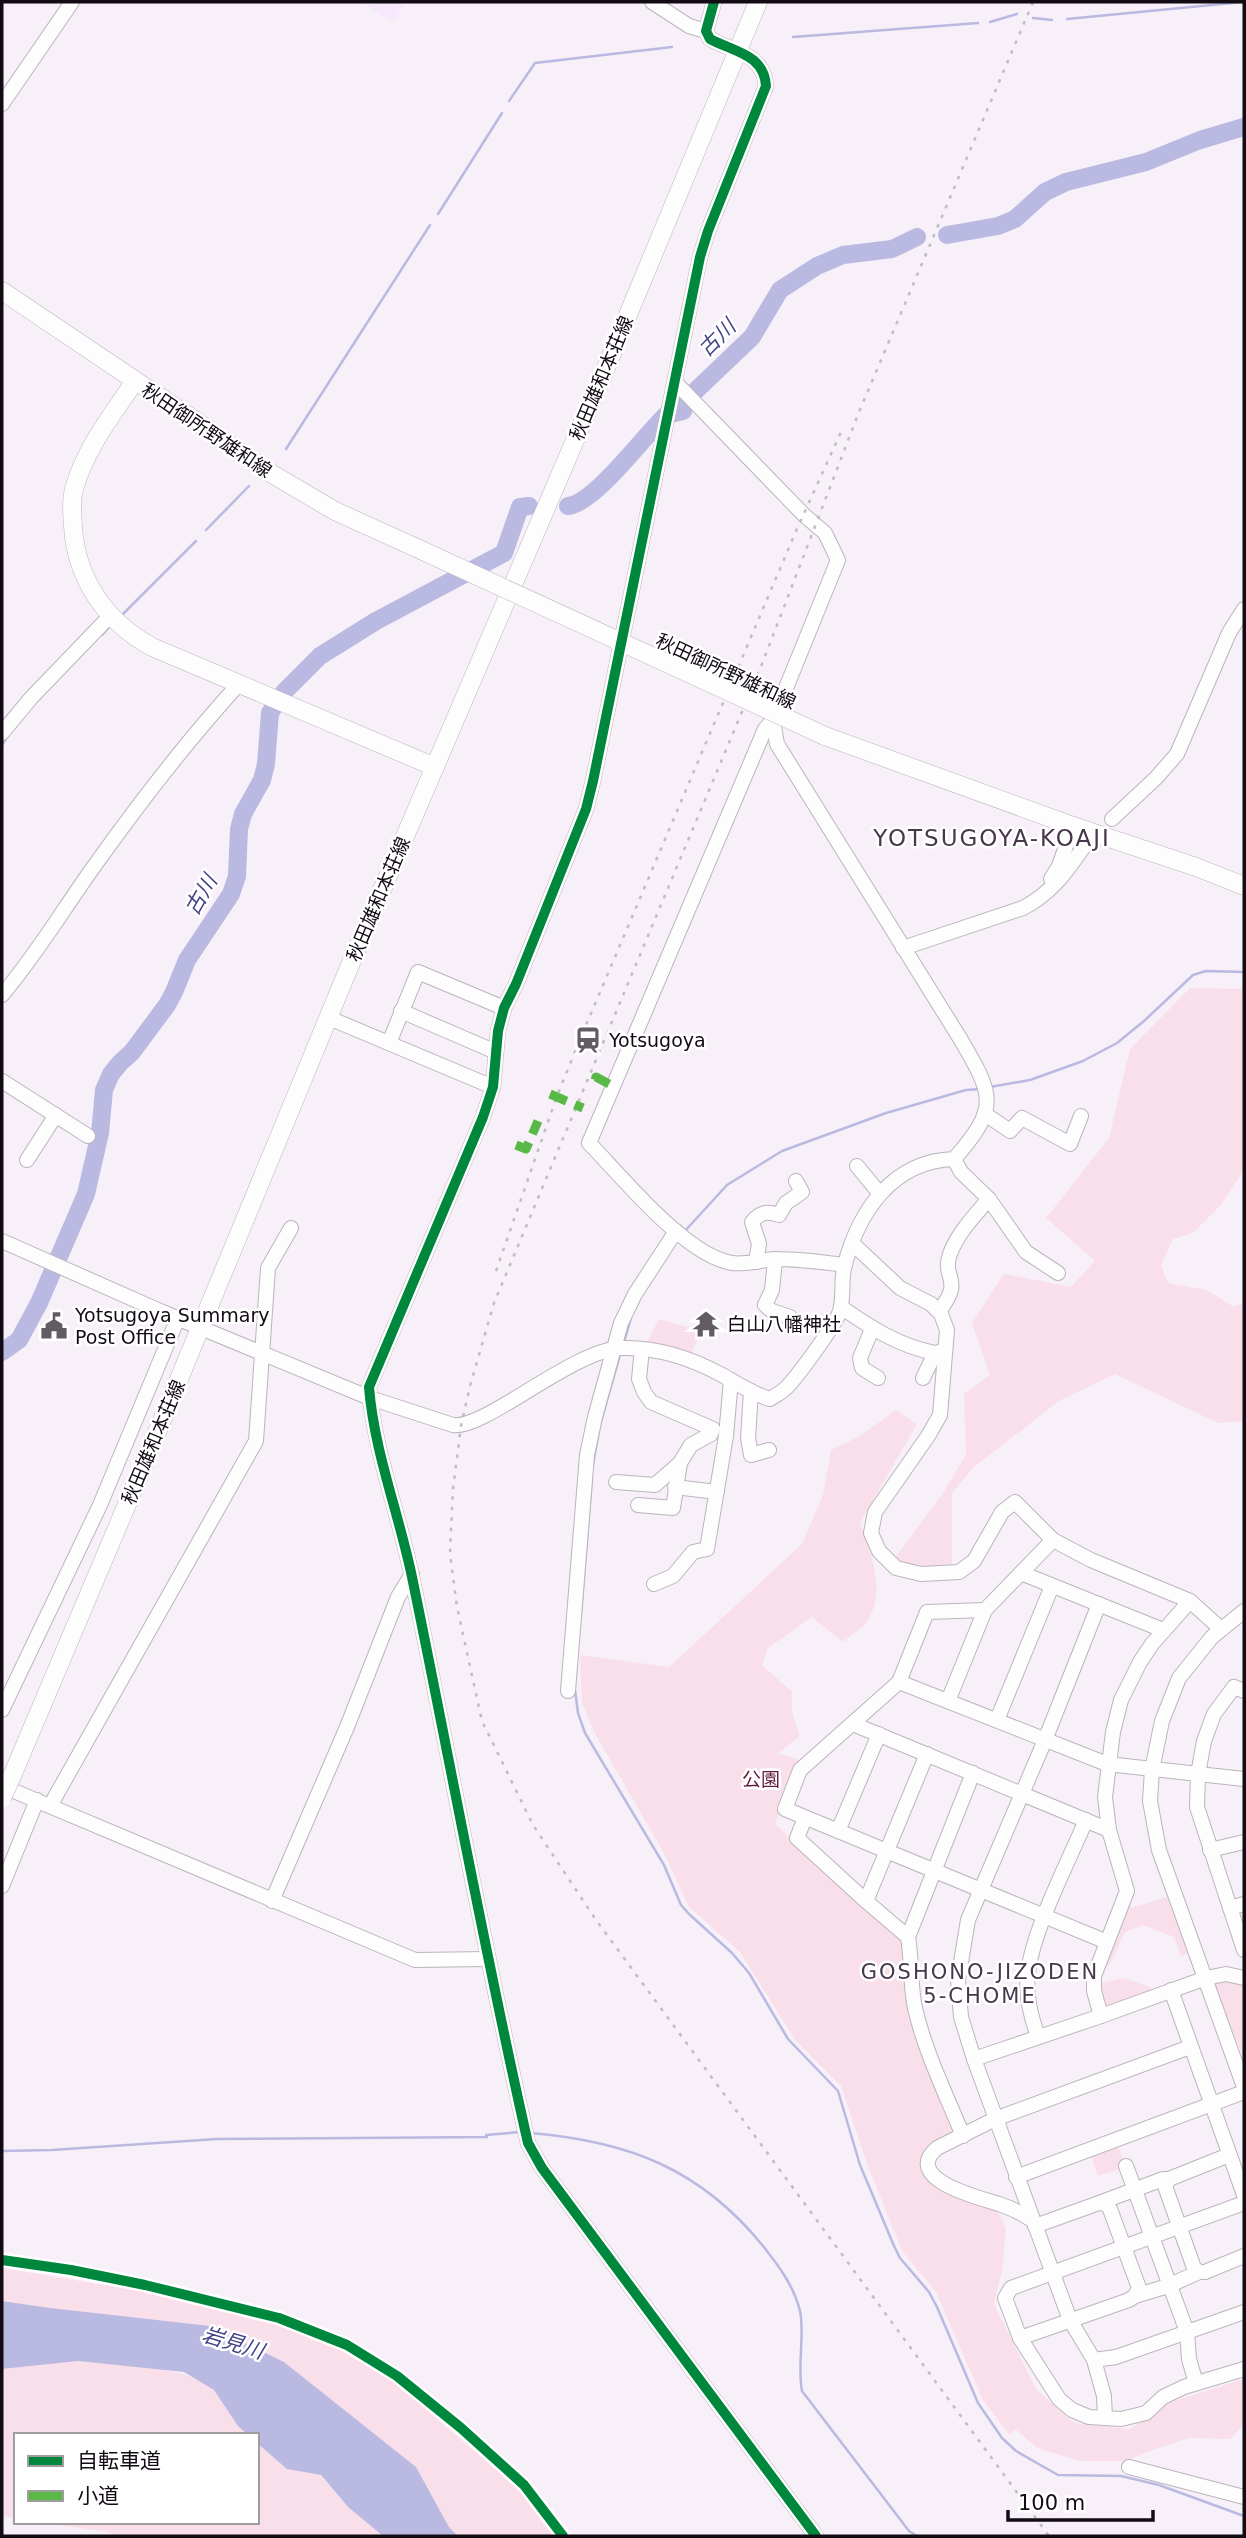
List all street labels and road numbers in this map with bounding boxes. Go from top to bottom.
street label: 秋田雄和本荘線 [565,312,637,444]
street label: 秋田御所野雄和線 [138,378,276,482]
street label: 秋田御所野雄和線 [652,629,800,713]
street label: 秋田雄和本荘線 [342,833,414,965]
street label: 秋田雄和本荘線 [117,1376,189,1508]

